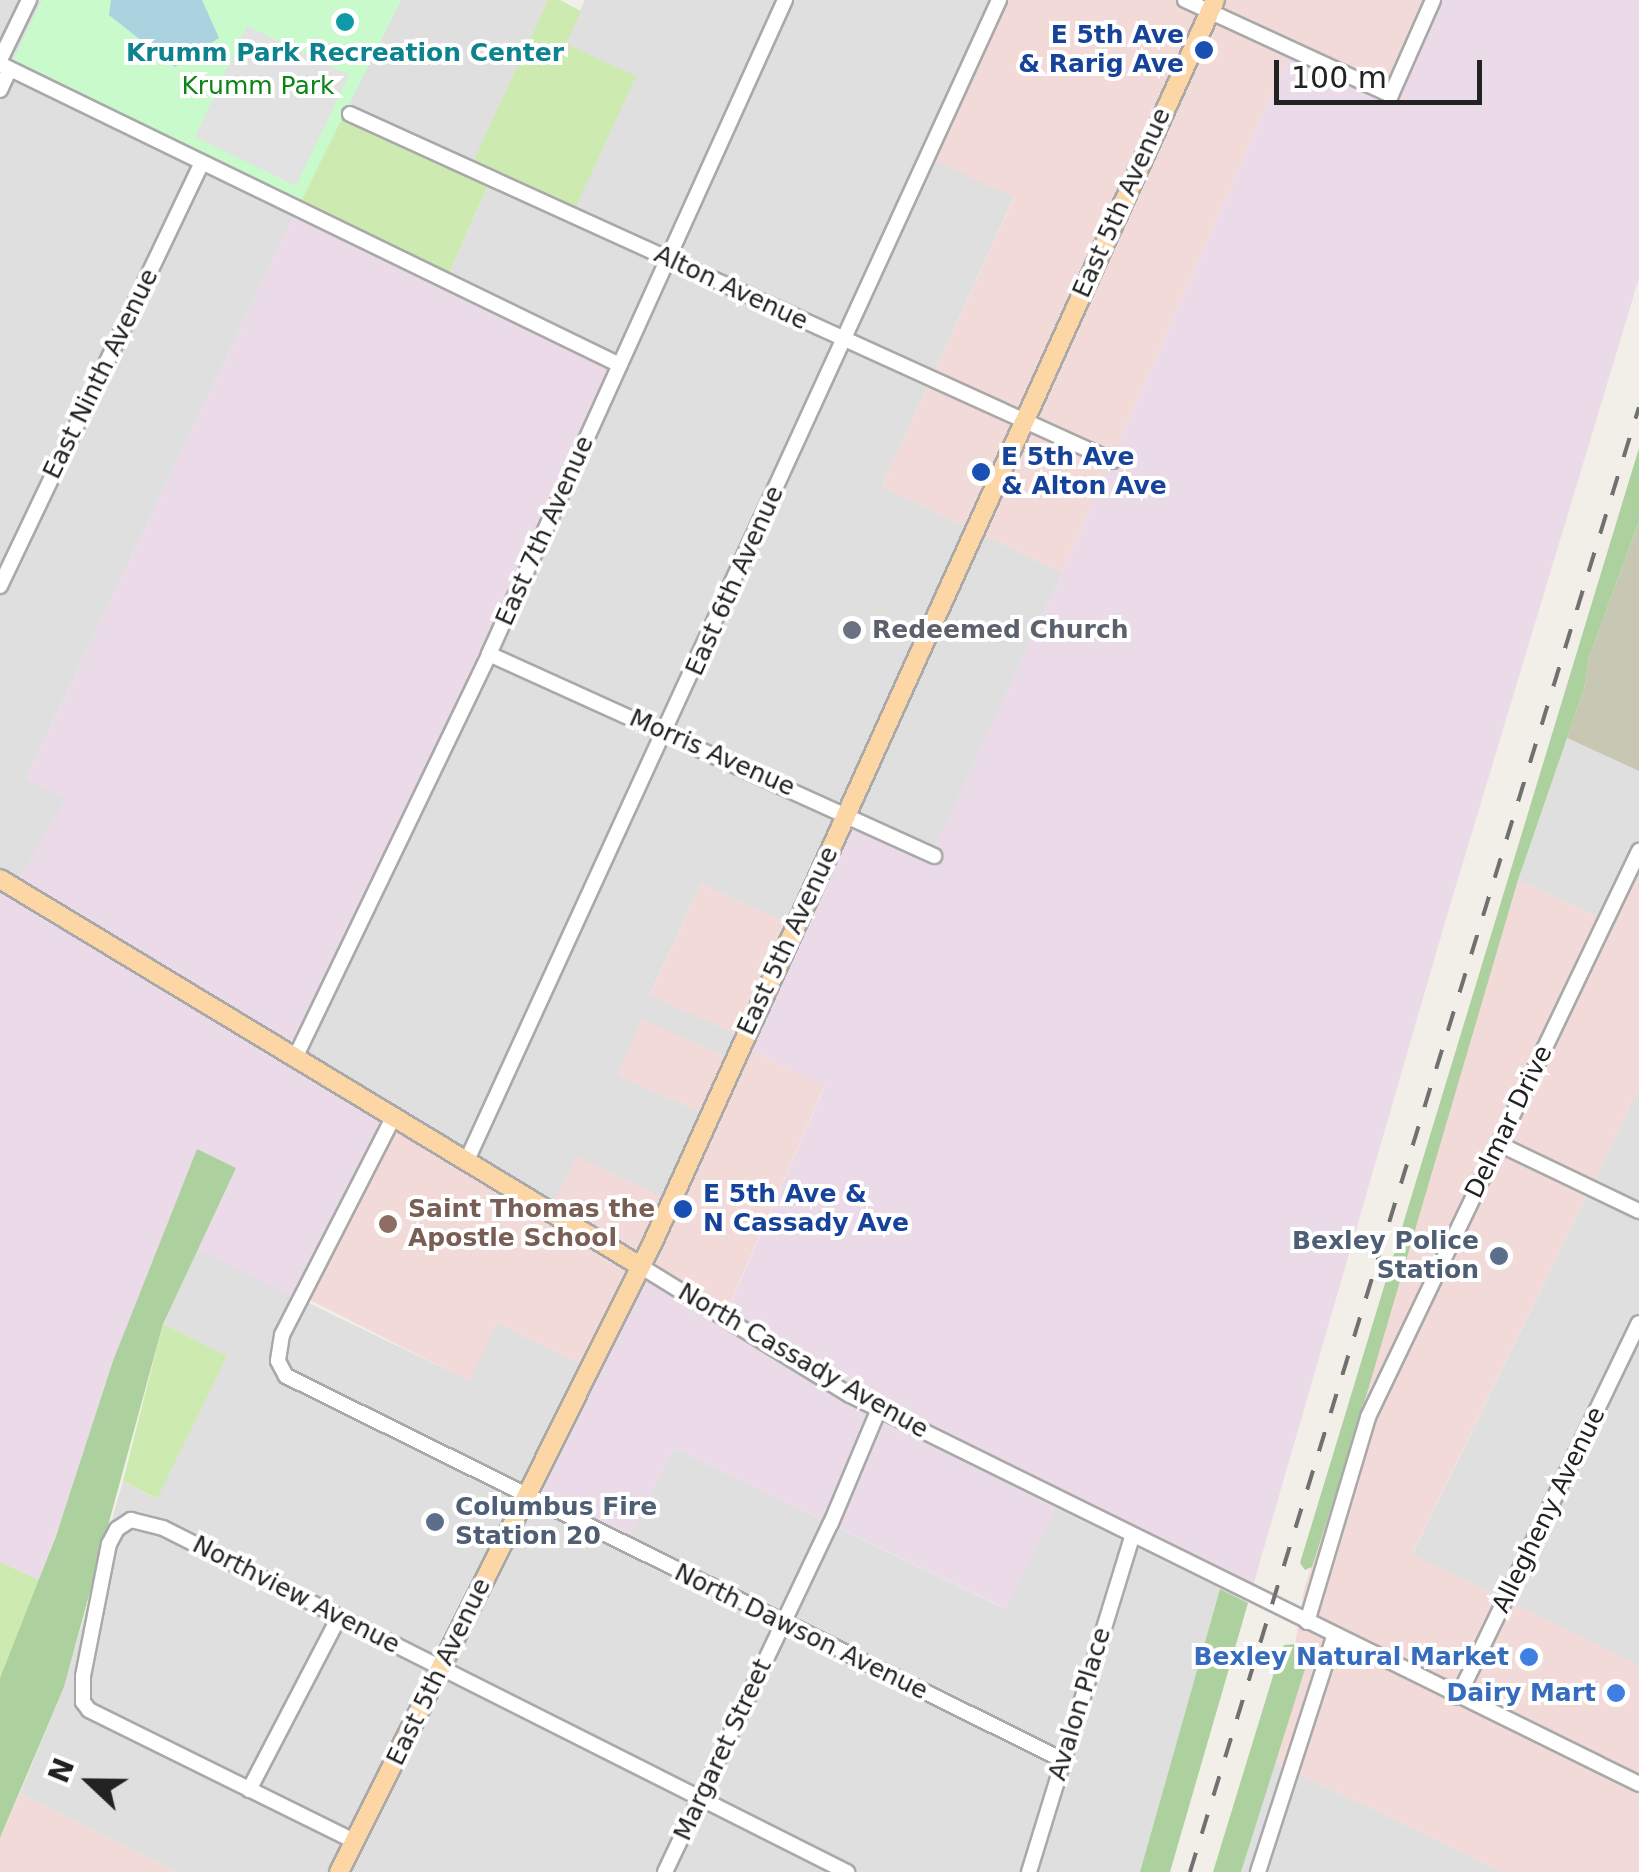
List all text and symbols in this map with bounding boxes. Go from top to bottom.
marker: Krumm Park Recreation Center [334,11,356,33]
place label: E 5th Ave & Rarig Ave [1018,21,1184,80]
place label: Krumm Park Recreation Center [126,38,564,68]
marker: E 5th Ave & Rarig Ave [1193,39,1215,61]
scale bar [1279,40,1486,102]
text: 100 m [1291,60,1387,95]
park label: Krumm Park [181,71,335,101]
street label: East 5th Avenue [1067,104,1177,302]
street label: Alton Avenue [650,239,812,337]
street label: East Ninth Avenue [37,264,165,484]
street label: East 7th Avenue [490,432,600,630]
place label: E 5th Ave & Alton Ave [1001,443,1167,502]
marker: E 5th Ave & Alton Ave [970,461,992,483]
street label: East 6th Avenue [680,482,790,680]
place label: Redeemed Church [872,615,1129,645]
marker: Redeemed Church [841,619,863,641]
street label: Morris Avenue [625,703,799,803]
street label: East 5th Avenue [731,842,845,1040]
street label: Delmar Drive [1459,1041,1559,1203]
place label: E 5th Ave & N Cassady Ave [703,1180,909,1239]
place label: Saint Thomas the Apostle School [408,1195,655,1254]
marker: E 5th Ave & N Cassady Ave [672,1198,694,1220]
marker: Saint Thomas the Apostle School [377,1213,399,1235]
place label: Bexley Police Station [1292,1227,1479,1286]
marker: Bexley Police Station [1488,1245,1510,1267]
street label: North Cassady Avenue [673,1277,933,1445]
street label: Allegheny Avenue [1486,1402,1612,1618]
place label: Columbus Fire Station 20 [455,1493,657,1552]
marker: Columbus Fire Station 20 [424,1511,446,1533]
street label: Northview Avenue [187,1530,405,1660]
street label: North Dawson Avenue [670,1558,932,1706]
street label: East 5th Avenue [381,1574,497,1770]
street label: Avalon Place [1043,1624,1117,1784]
place label: Bexley Natural Market [1193,1642,1509,1672]
marker: Bexley Natural Market [1518,1646,1540,1668]
street label: Margaret Street [668,1655,778,1845]
place label: Dairy Mart [1446,1678,1596,1708]
marker: Dairy Mart [1605,1682,1627,1704]
north arrow [40,1732,140,1832]
text: N [42,1754,81,1788]

